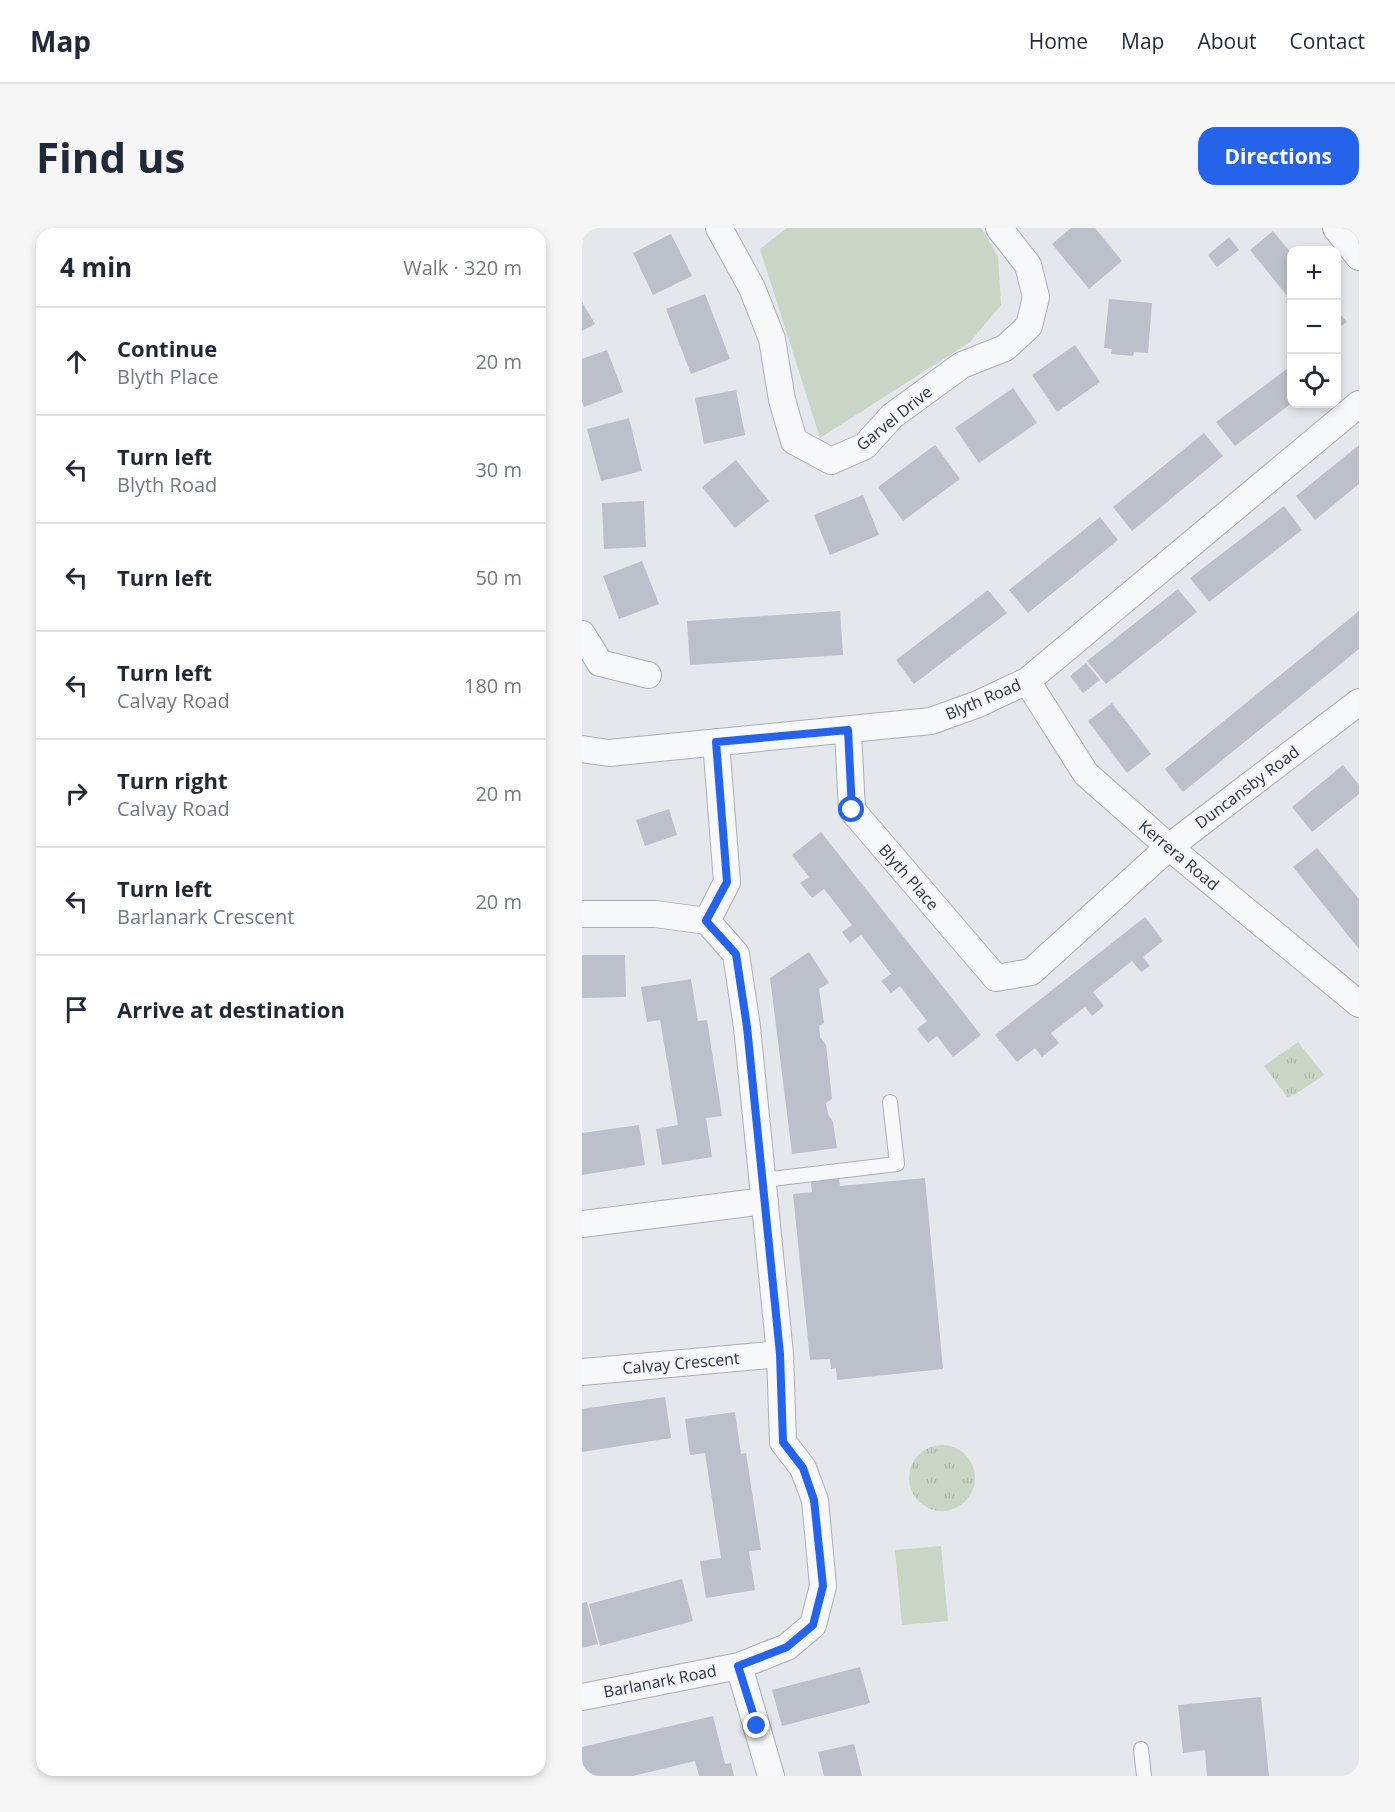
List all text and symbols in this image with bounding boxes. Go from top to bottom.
text: Map [30,22,91,60]
text: Home [1029,27,1088,55]
text: Map [1121,27,1164,55]
text: About [1197,27,1257,55]
text: Contact [1290,27,1365,55]
button: Directions [1198,127,1359,185]
text: Find us [36,128,185,185]
map controls [1287,246,1341,408]
button: + [1287,246,1341,300]
text: 4 min [60,249,132,285]
text: Walk · 320 m [403,254,522,281]
button: − [1287,300,1341,354]
text: Continue [117,333,217,363]
icon: ahead [60,345,93,378]
text: 20 m [475,348,522,375]
button: locate [1287,354,1341,408]
text: Blyth Place [117,363,219,390]
street label: Garvel Drive [852,381,936,455]
text: Turn left [117,441,212,471]
icon: left [60,453,93,486]
text: 30 m [475,456,522,483]
text: Blyth Road [117,471,217,498]
icon: left [60,561,93,594]
text: Turn left [117,562,212,592]
text: 50 m [475,564,522,591]
text: Turn left [117,657,212,687]
icon: left [60,669,93,702]
text: 180 m [464,672,522,699]
street label: Blyth Road [942,673,1024,725]
text: Calvay Road [117,687,230,714]
street label: Duncansby Road [1190,740,1304,834]
text: Turn right [117,765,228,795]
icon: right [60,777,93,810]
text: 20 m [475,780,522,807]
text: Calvay Road [117,795,230,822]
route start [838,796,864,822]
street label: Kerrera Road [1134,815,1224,895]
street label: Blyth Place [874,839,944,915]
text: Turn left [117,873,212,903]
icon: left [60,885,93,918]
text: 20 m [475,888,522,915]
text: Barlanark Crescent [117,903,294,930]
icon: arrive [60,993,93,1026]
text: Arrive at destination [117,994,345,1024]
street label: Calvay Crescent [622,1347,741,1379]
street label: Barlanark Road [602,1659,718,1703]
route end [743,1712,769,1738]

